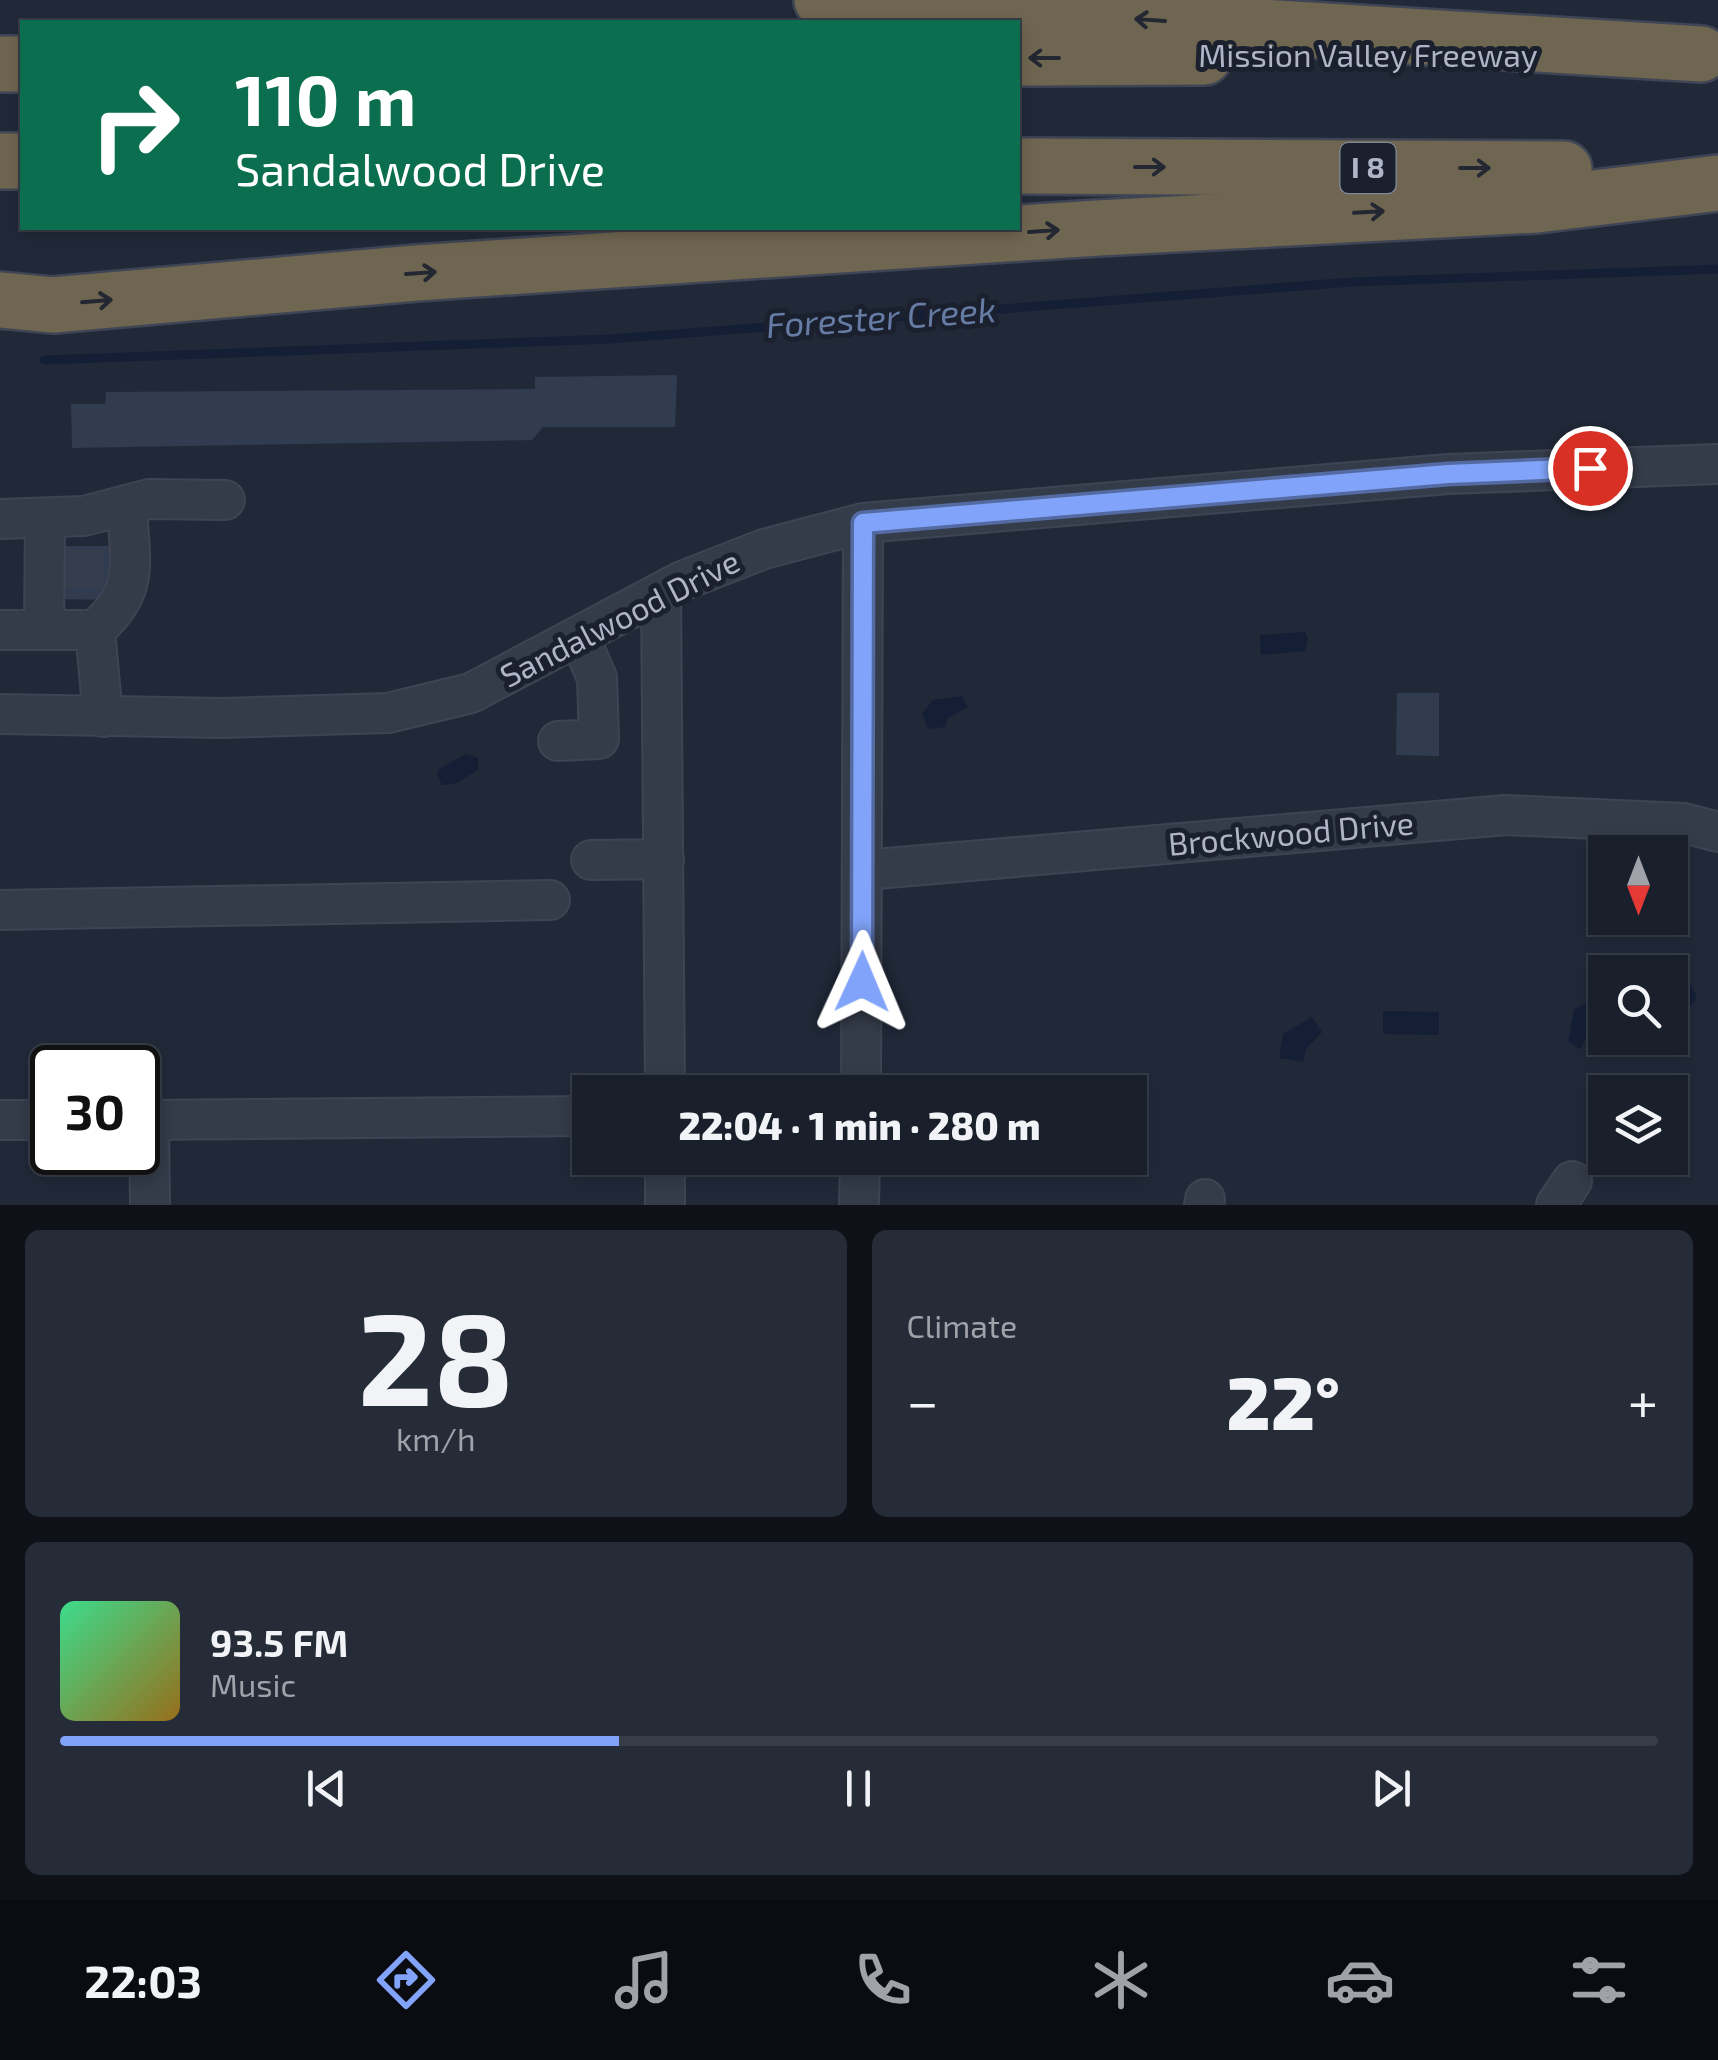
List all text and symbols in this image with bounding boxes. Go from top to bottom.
one-way arrow [1134,10,1166,29]
street label: Mission Valley Freeway [1198,35,1538,73]
one-way arrow [1028,48,1060,68]
text: 110 m [235,56,416,140]
icon: right [70,60,200,190]
text: Sandalwood Drive [235,141,605,195]
road number: I 8 [1340,143,1396,193]
one-way arrow [1132,158,1165,176]
one-way arrow [1458,158,1490,178]
one-way arrow [1352,203,1384,222]
one-way arrow [1028,222,1060,241]
one-way arrow [404,263,436,282]
water label: Forester Creek [764,287,997,345]
one-way arrow [81,291,113,310]
pin [1548,426,1633,511]
icon: arrive [1563,441,1618,496]
street label: Sandalwood Drive [493,541,745,694]
street label: Brockwood Drive [1166,802,1415,862]
north arrow [1588,835,1688,935]
map controls [1588,835,1688,1175]
position arrow [810,930,914,1034]
button: search [1588,955,1688,1055]
speed limit sign: 30 [30,1045,160,1175]
button: layers [1588,1075,1688,1175]
text: 22:04 · 1 min · 280 m [678,1102,1041,1148]
text: 28 [357,1276,514,1432]
text: Climate [907,1306,1017,1344]
text: 22° [1226,1355,1340,1445]
text: − [907,1367,939,1433]
text: + [1628,1367,1658,1433]
text: km/h [396,1419,475,1457]
text: 93.5 FM [210,1619,348,1665]
text: Music [210,1665,296,1703]
icon: previous [299,1761,354,1816]
icon: pause [831,1761,886,1816]
icon: next [1364,1761,1419,1816]
icon: directions [371,1945,441,2015]
icon: music [609,1945,679,2015]
icon: phone [848,1945,918,2015]
icon: climate [1086,1945,1156,2015]
icon: car [1325,1945,1395,2015]
icon: filters [1564,1945,1634,2015]
text: 22:03 [84,1953,202,2007]

